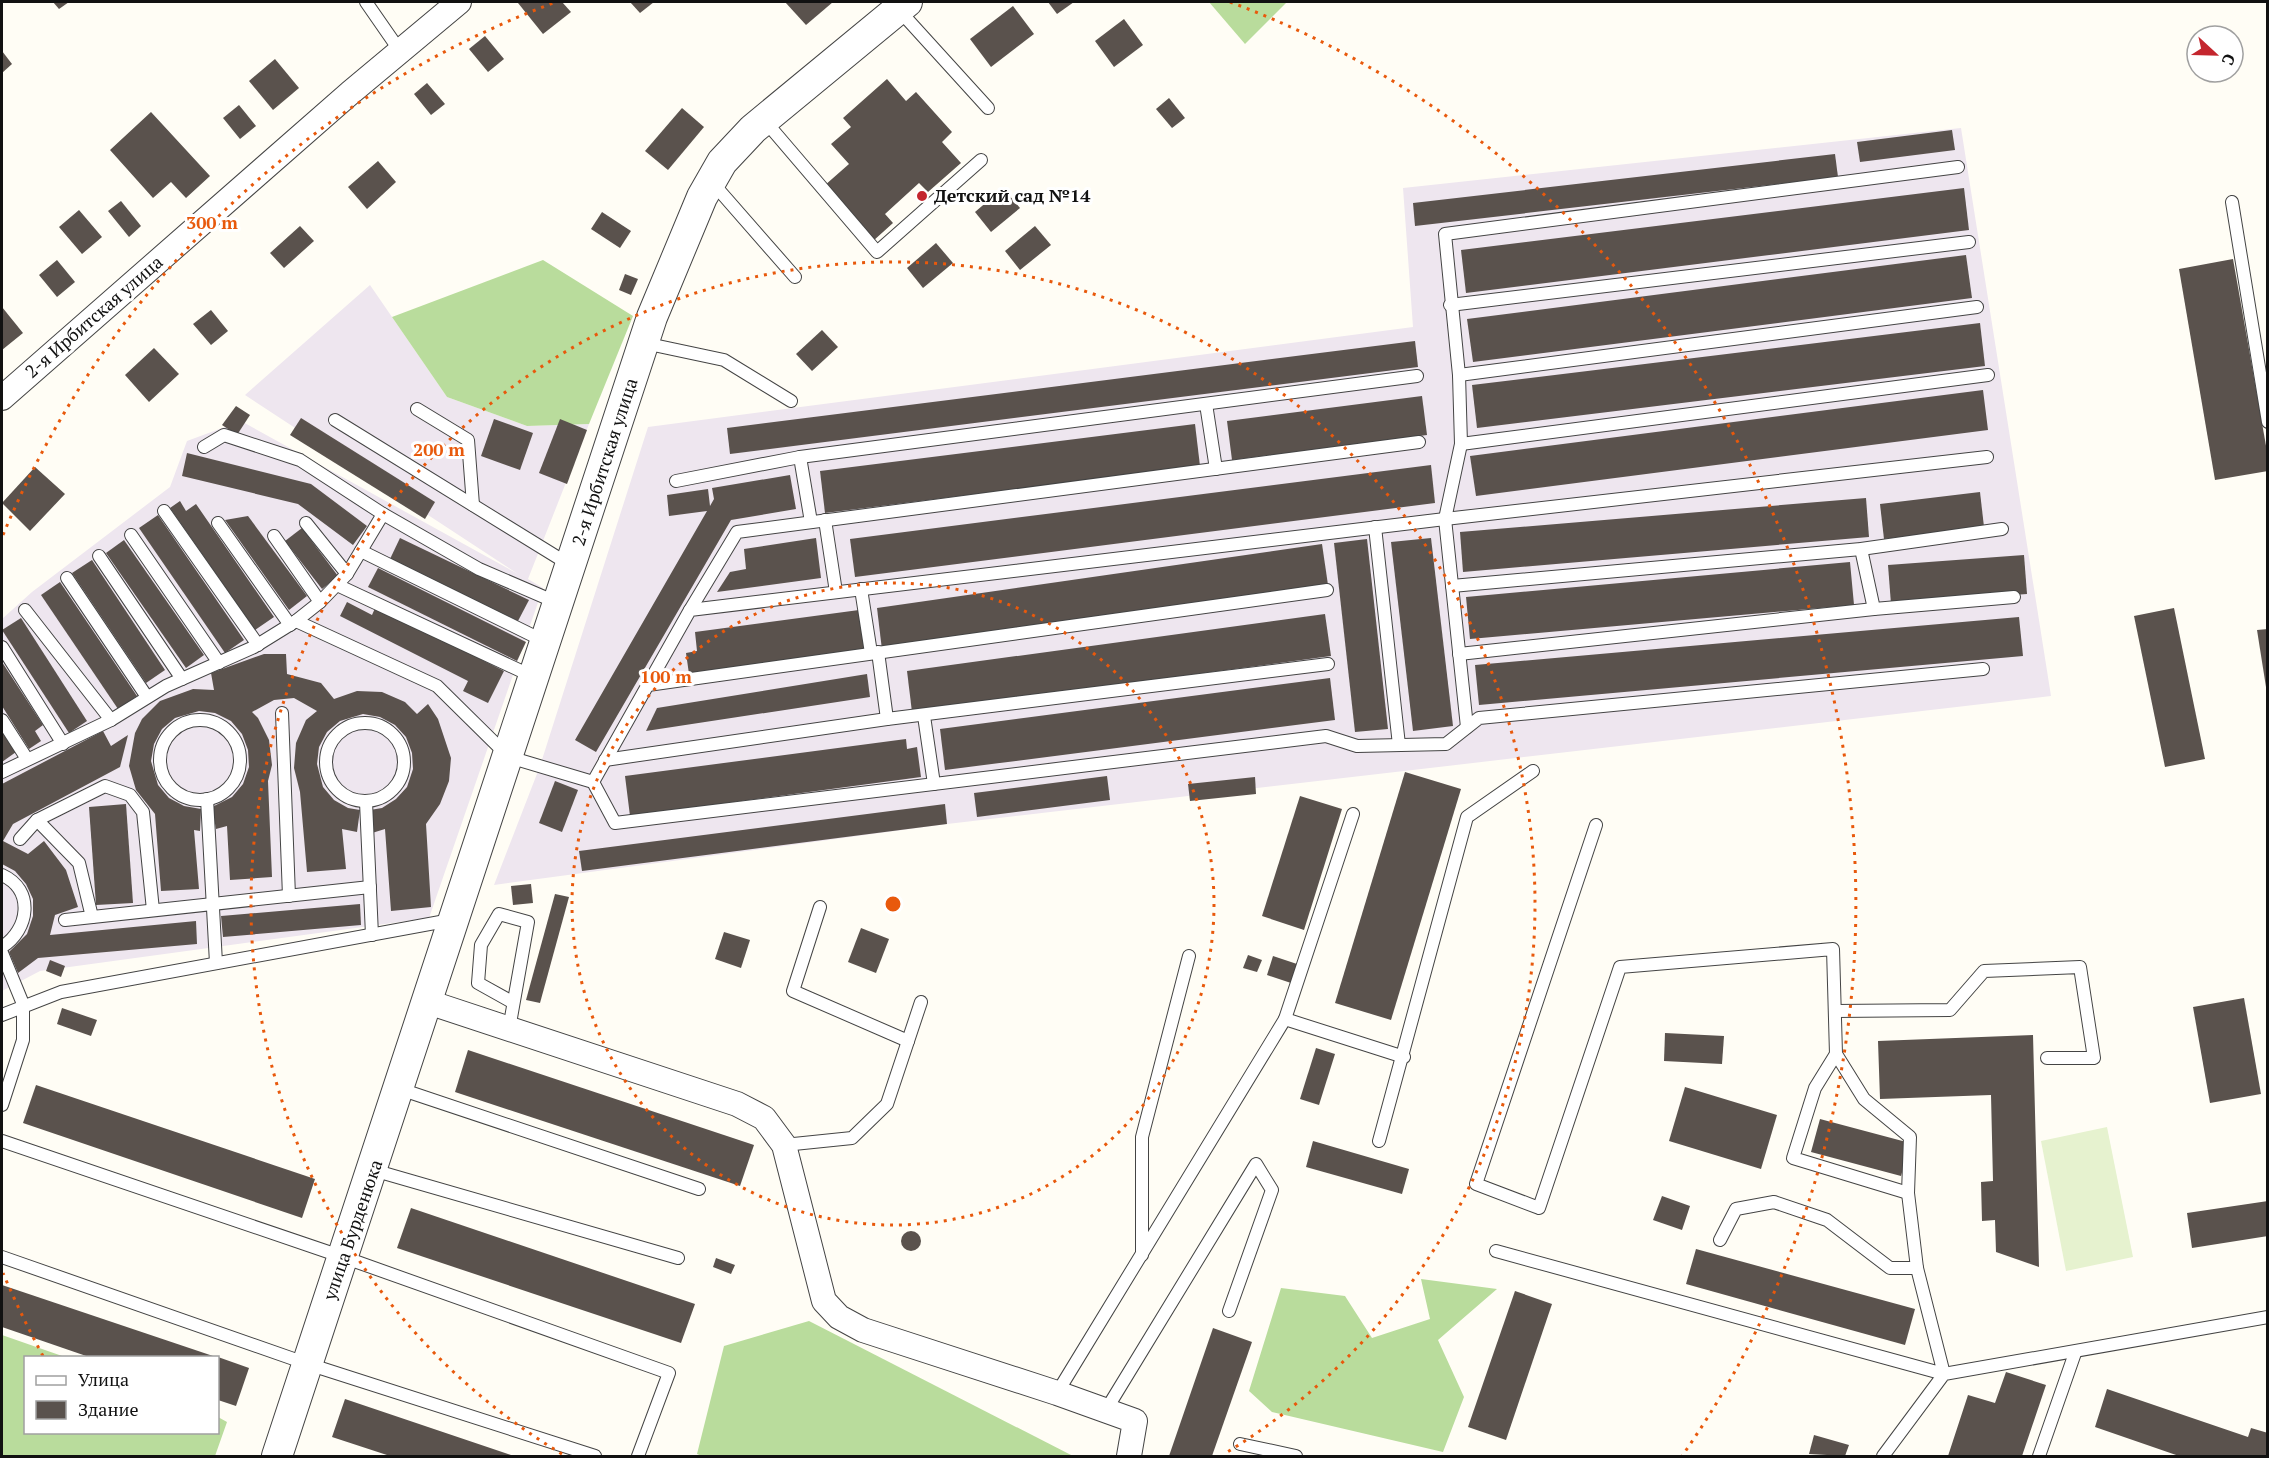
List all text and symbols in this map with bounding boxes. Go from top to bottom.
north arrow [2185,24,2245,84]
text: С [2217,51,2241,69]
place label: Детский сад №14 [934,183,1091,207]
marker: Детский сад №14 [915,189,929,203]
text: 300 m [186,210,238,234]
street label: 2-я Ирбитская улица [19,250,167,383]
street label: 2-я Ирбитская улица [566,375,643,549]
text: 200 m [413,437,465,461]
text: 100 m [640,664,692,688]
centre of rings [883,894,903,914]
street label: улица Бурденюка [316,1156,387,1304]
legend [24,1356,219,1434]
text: Улица [78,1367,129,1391]
text: Здание [78,1397,138,1421]

